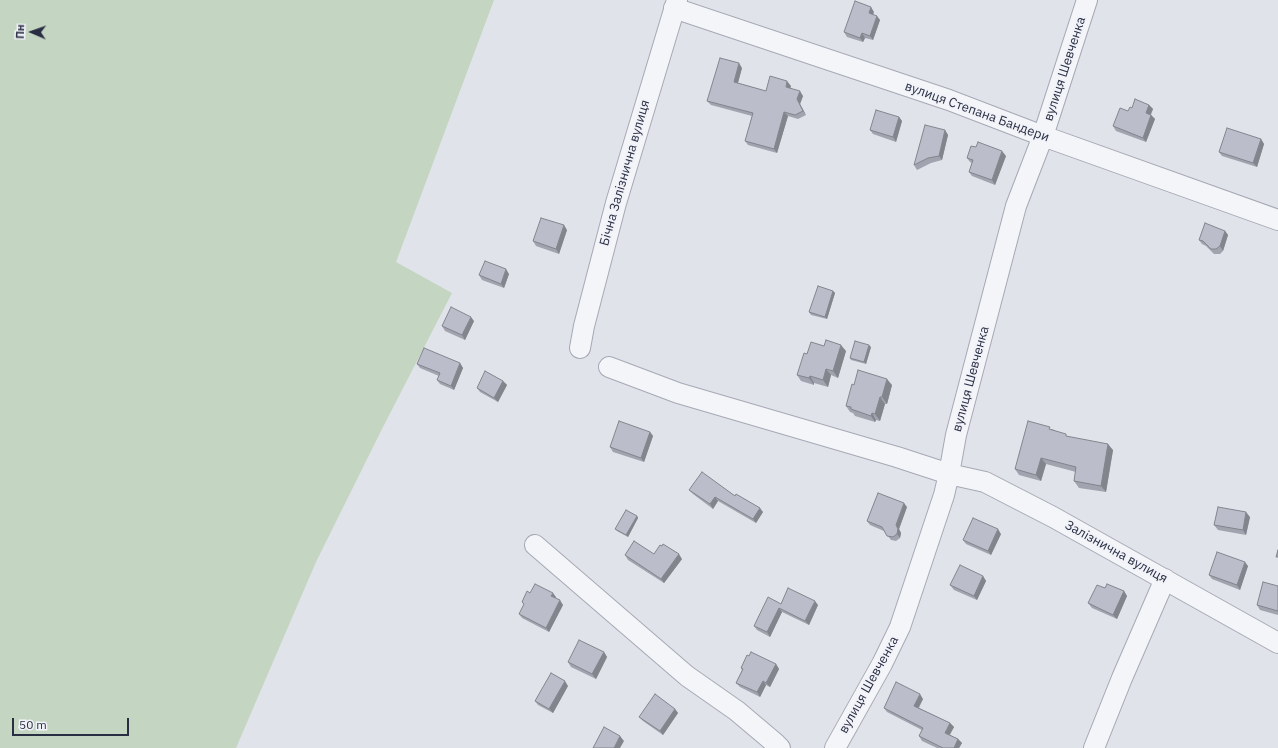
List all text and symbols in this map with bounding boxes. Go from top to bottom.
north arrow [12,12,52,52]
street label: вулиця Шевченка [1041,15,1089,123]
text: Пн [13,24,27,39]
street label: вулиця Степана Бандери [903,79,1051,145]
street label: Бічна Залізнична вулиця [597,98,653,248]
street label: вулиця Шевченка [949,324,993,434]
street label: Залізнична вулиця [1062,517,1170,587]
street label: вулиця Шевченка [836,634,902,736]
scale bar [14,710,131,736]
text: 50 m [19,717,47,732]

